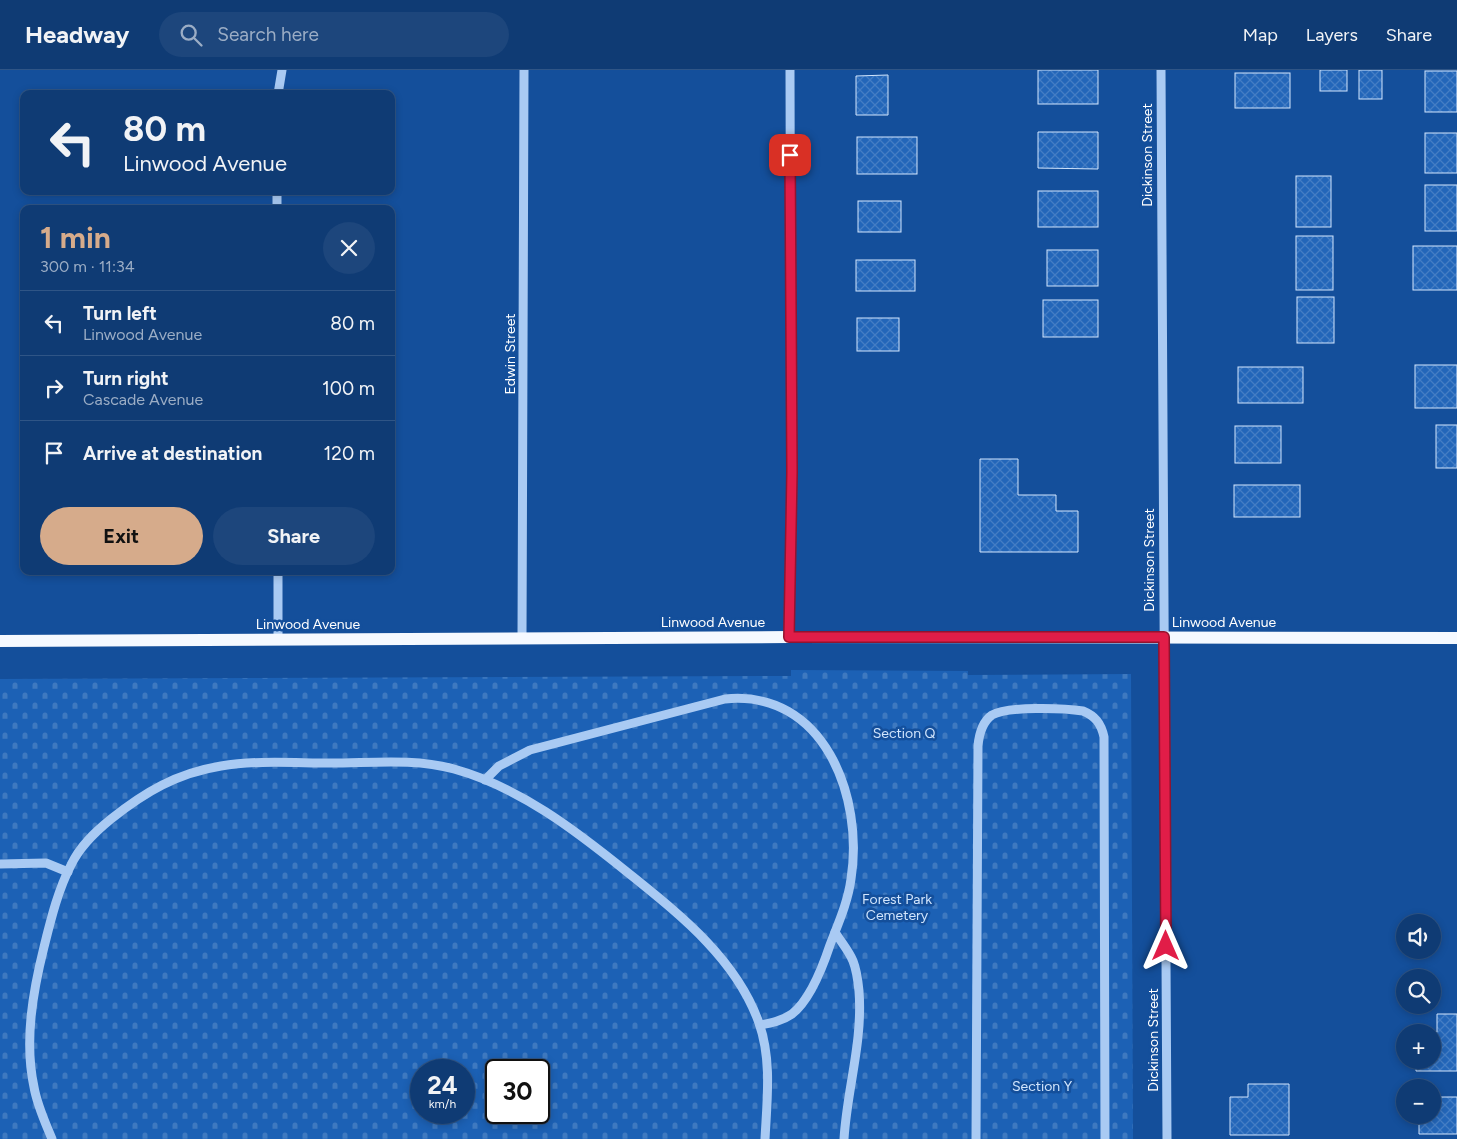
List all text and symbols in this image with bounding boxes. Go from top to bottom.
search box [159,12,509,57]
text: Headway [25,20,129,49]
icon: search [177,21,205,49]
text: Search here [217,23,319,46]
text: Map [1243,24,1278,46]
text: Layers [1306,24,1358,46]
text: Share [1386,24,1432,46]
street label: Dickinson Street [1139,103,1156,207]
text: 80 m [123,108,206,150]
icon: left [40,110,105,175]
pin [769,134,811,176]
icon: arrive [776,141,804,169]
text: Linwood Avenue [123,150,287,177]
text: 1 min [40,219,111,256]
button: close [323,222,375,274]
text: 300 m · 11:34 [40,257,135,276]
text: Turn left [83,302,157,325]
icon: left [40,309,68,337]
text: 80 m [330,312,375,335]
street label: Edwin Street [502,313,519,395]
text: Linwood Avenue [83,325,202,344]
text: Turn right [83,367,169,390]
icon: right [40,374,68,402]
text: 100 m [322,377,375,400]
text: Cascade Avenue [83,390,203,409]
icon: arrive [40,439,68,467]
text: Arrive at destination [83,442,262,465]
text: 120 m [323,442,375,465]
button: Exit [40,507,203,565]
button: Share [213,507,375,565]
street label: Dickinson Street [1141,508,1158,612]
street label: Linwood Avenue [661,614,766,631]
street label: Linwood Avenue [1172,614,1277,631]
street label: Linwood Avenue [256,616,361,633]
park label: Section Q [873,725,935,742]
park label: Forest Park Cemetery [862,891,932,924]
map controls [1396,914,1441,1124]
button: sound [1396,914,1441,959]
position arrow [1139,919,1191,971]
button: search [1396,969,1441,1014]
street label: Dickinson Street [1145,988,1162,1092]
button: + [1396,1024,1441,1069]
speed limit sign: 30 [485,1059,550,1124]
text: 24 [427,1070,458,1100]
park label: Section Y [1012,1078,1073,1095]
button: − [1396,1079,1441,1124]
text: km/h [429,1097,456,1111]

